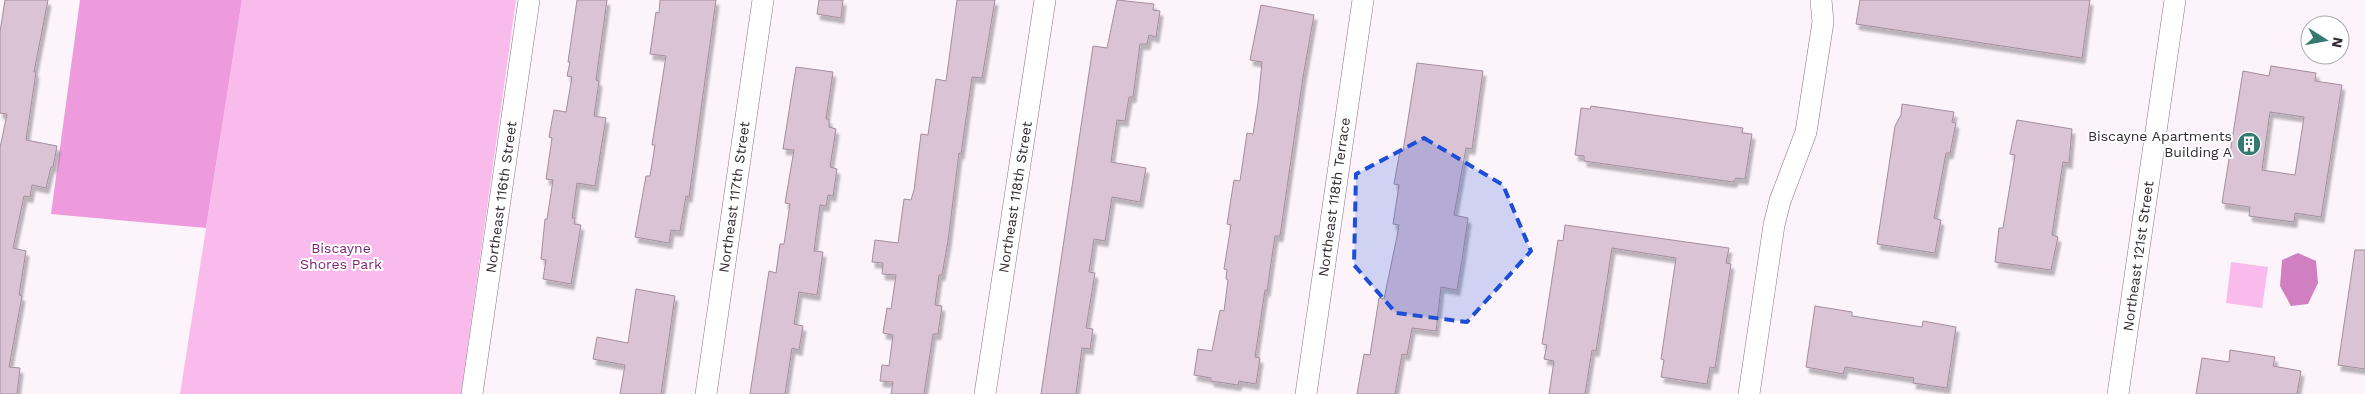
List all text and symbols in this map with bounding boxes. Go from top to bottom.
north arrow [2300,15,2350,65]
text: N [2329,36,2347,49]
street label: Northeast 118th Terrace [1315,116,1353,278]
street label: Northeast 116th Street [482,120,520,274]
street label: Northeast 117th Street [715,120,753,274]
street label: Northeast 118th Street [995,120,1035,274]
place label: Biscayne Apartments Building A [2088,128,2232,160]
building icon: Biscayne Apartments Building A [2236,131,2262,157]
street label: Northeast 121st Street [2120,180,2156,332]
park label: Biscayne Shores Park [300,240,382,272]

